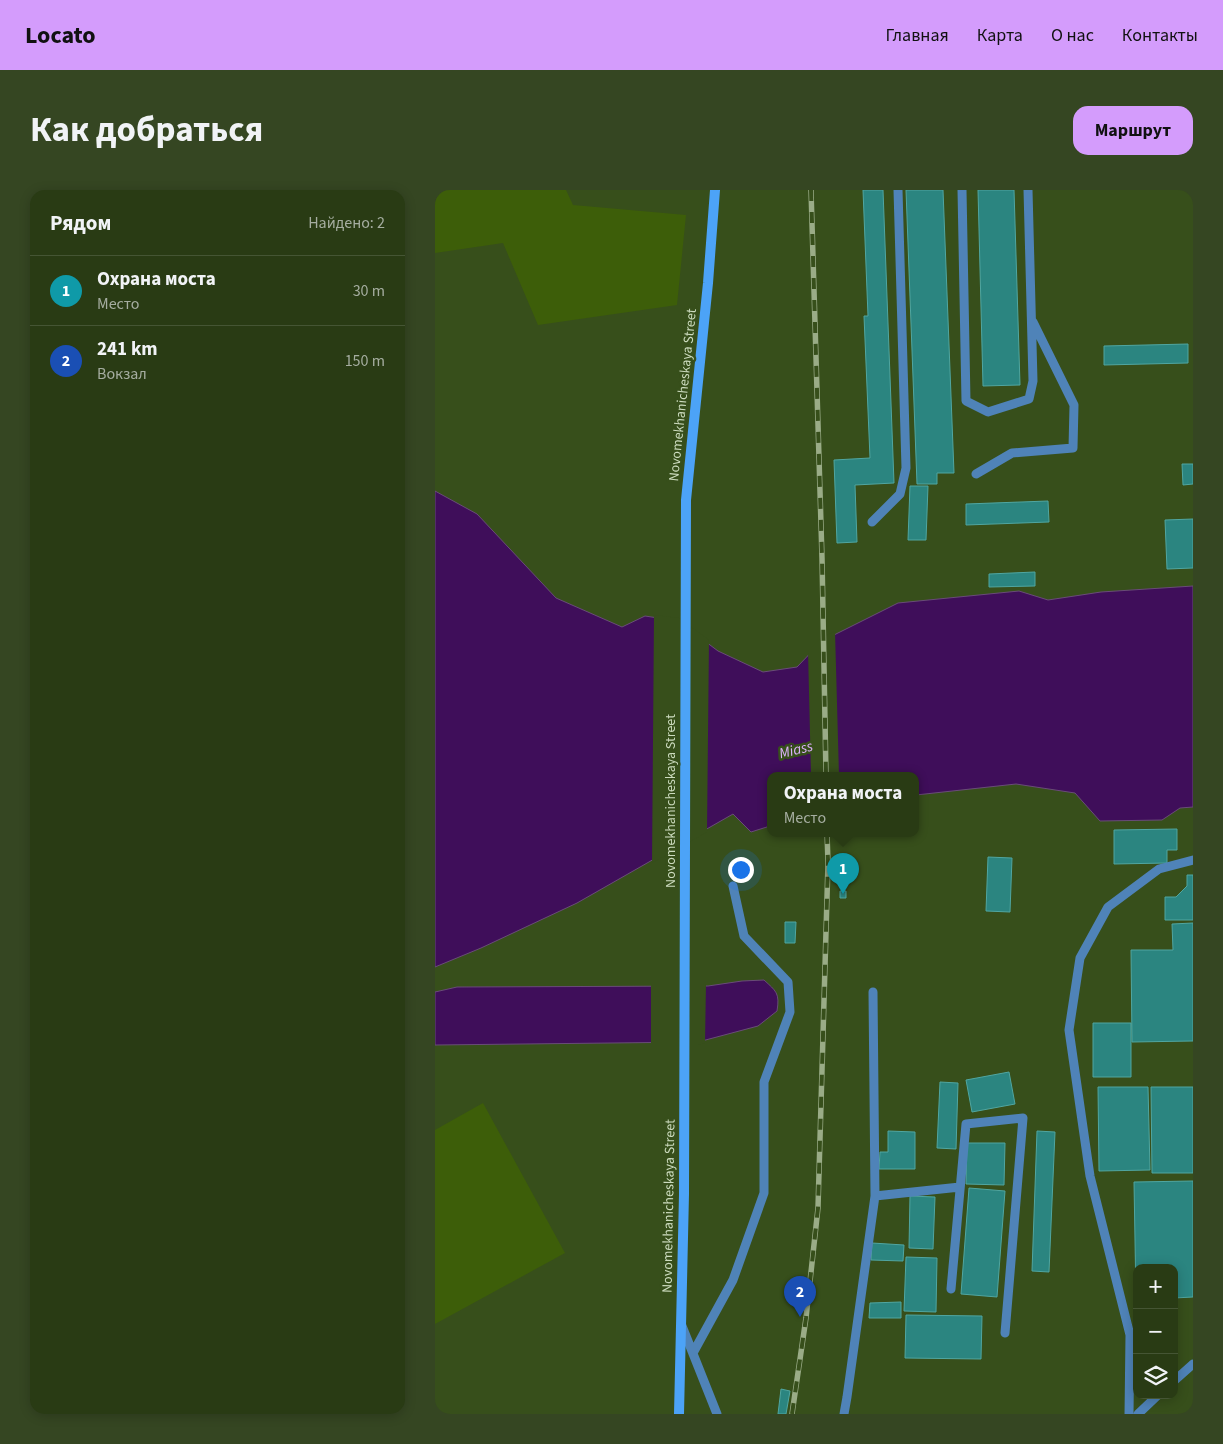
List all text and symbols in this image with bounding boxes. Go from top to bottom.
text: Locato [25,18,96,53]
text: Главная [886,23,949,48]
text: Карта [977,23,1023,48]
text: О нас [1051,23,1094,48]
text: Контакты [1122,23,1198,48]
text: Как добраться [30,105,263,155]
button: Маршрут [1073,106,1193,155]
text: Рядом [50,208,111,238]
text: Найдено: 2 [308,212,385,234]
text: Охрана моста [97,266,216,293]
text: 1 [62,280,70,302]
text: 30 m [353,280,385,302]
text: Место [97,293,140,315]
street label: Novomekhanicheskaya Street [664,307,702,482]
text: 241 km [97,336,158,363]
text: 2 [62,350,70,372]
text: 150 m [345,350,385,372]
text: Вокзал [97,363,147,385]
street label: Novomekhanicheskaya Street [661,714,681,888]
water label: Miass [777,736,815,764]
popup [767,772,919,837]
text: Охрана моста [784,780,902,807]
text: Место [784,807,826,829]
pin: 1 [827,853,859,894]
your location [728,857,754,883]
street label: Novomekhanicheskaya Street [657,1119,681,1293]
map controls [1133,1264,1178,1399]
button: + [1133,1264,1178,1309]
pin: 2 [784,1276,816,1317]
button: − [1133,1309,1178,1354]
button: layers [1133,1354,1178,1399]

